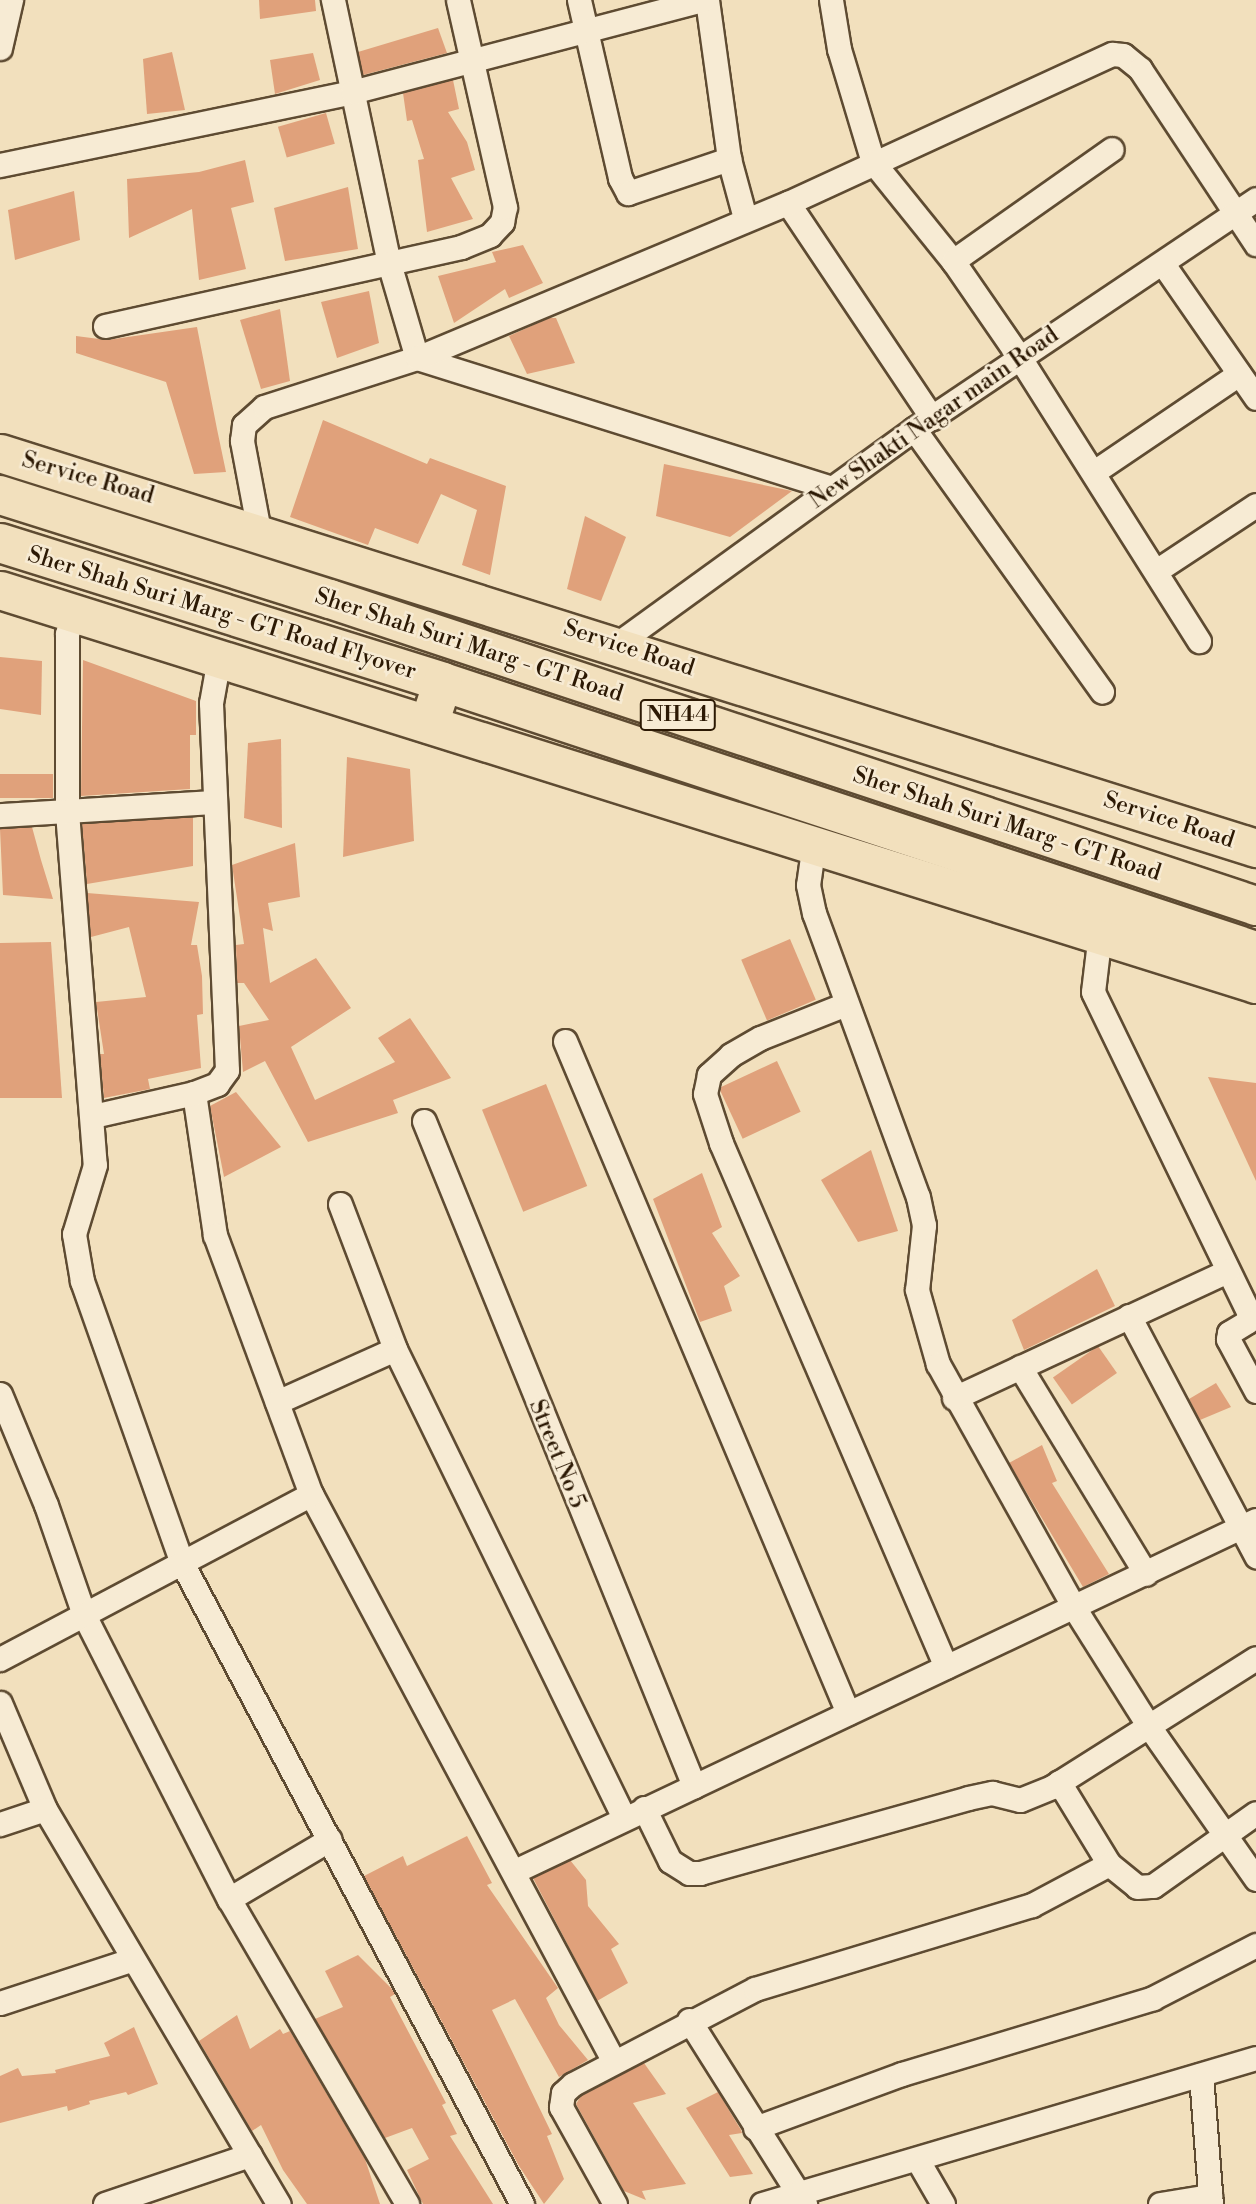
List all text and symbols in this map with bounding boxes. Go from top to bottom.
street label: New Shakti Nagar main Road [804,321,1064,515]
street label: Service Road [19,446,157,510]
street label: Sher Shah Suri Marg - GT Road Flyover [24,541,420,685]
street label: Sher Shah Suri Marg - GT Road [312,582,626,708]
street label: Service Road [560,614,698,682]
road number: NH44 [640,698,716,732]
street label: Sher Shah Suri Marg - GT Road [850,761,1164,887]
street label: Service Road [1100,786,1238,854]
street label: Street No 5 [523,1396,591,1512]

